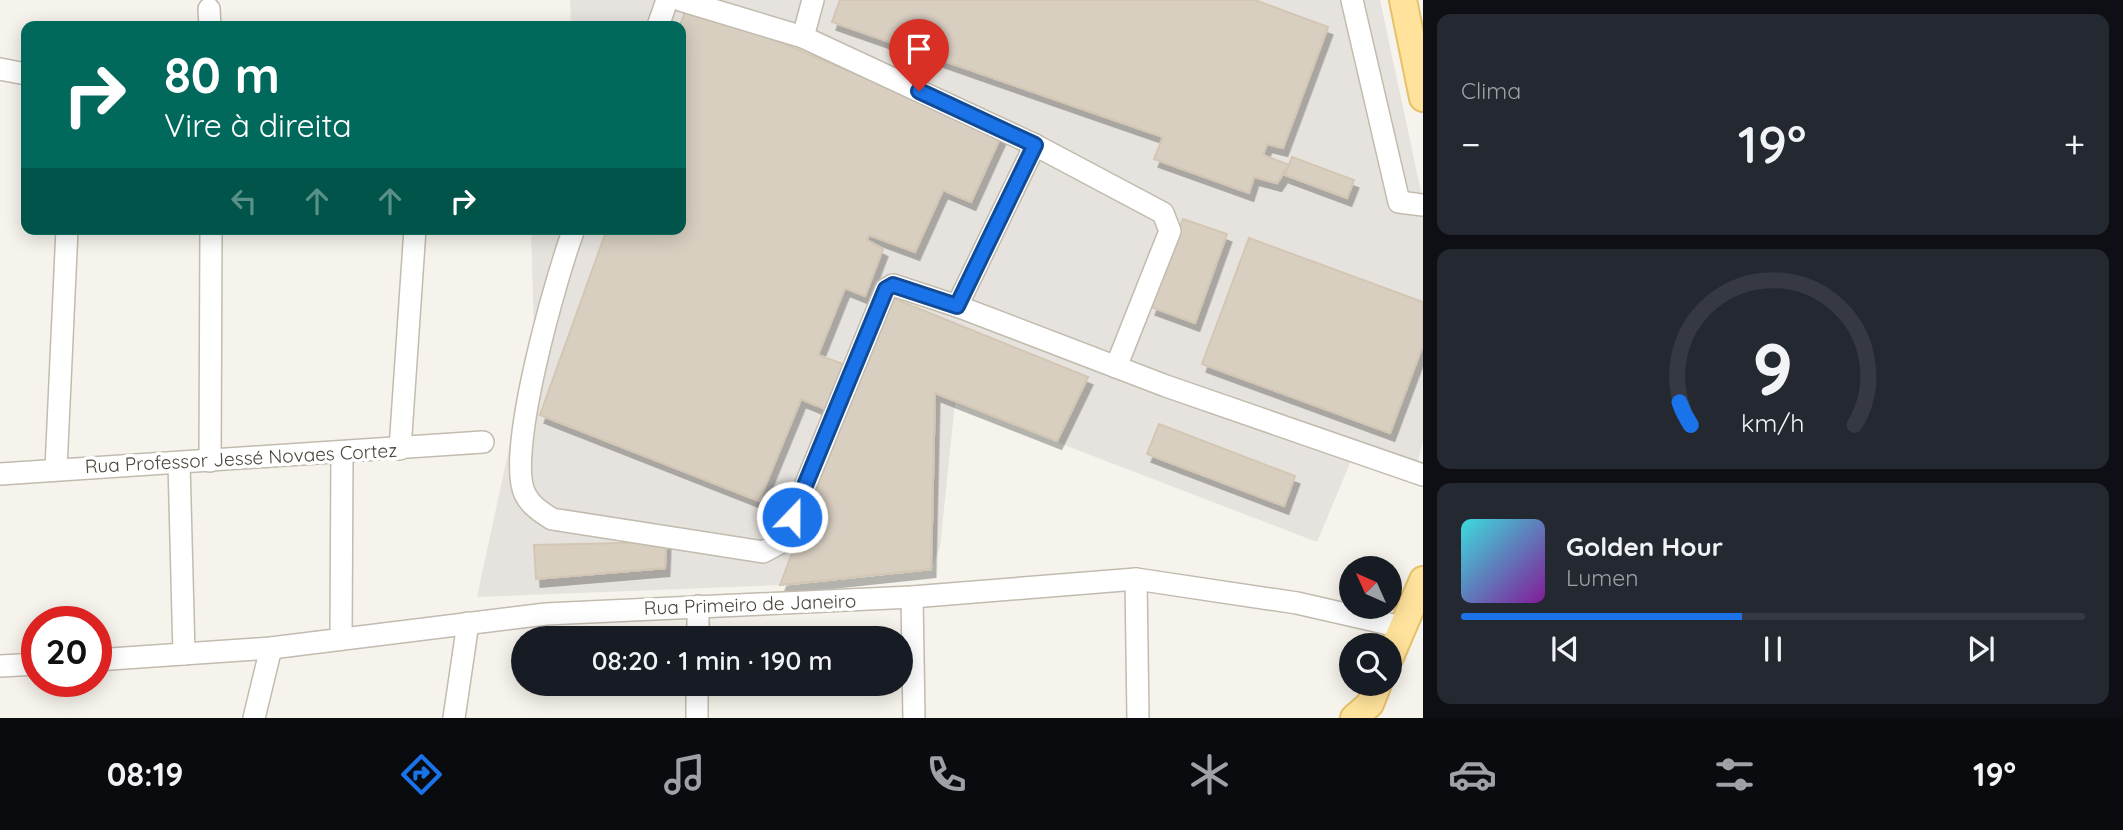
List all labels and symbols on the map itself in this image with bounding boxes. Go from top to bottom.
pin [889,19,949,91]
street label: Rua Professor Jessé Novaes Cortez [84,438,398,478]
position arrow [755,480,829,554]
north arrow [1339,556,1402,620]
street label: Rua Primeiro de Janeiro [643,588,857,620]
speed limit sign: 20 [21,606,112,697]

